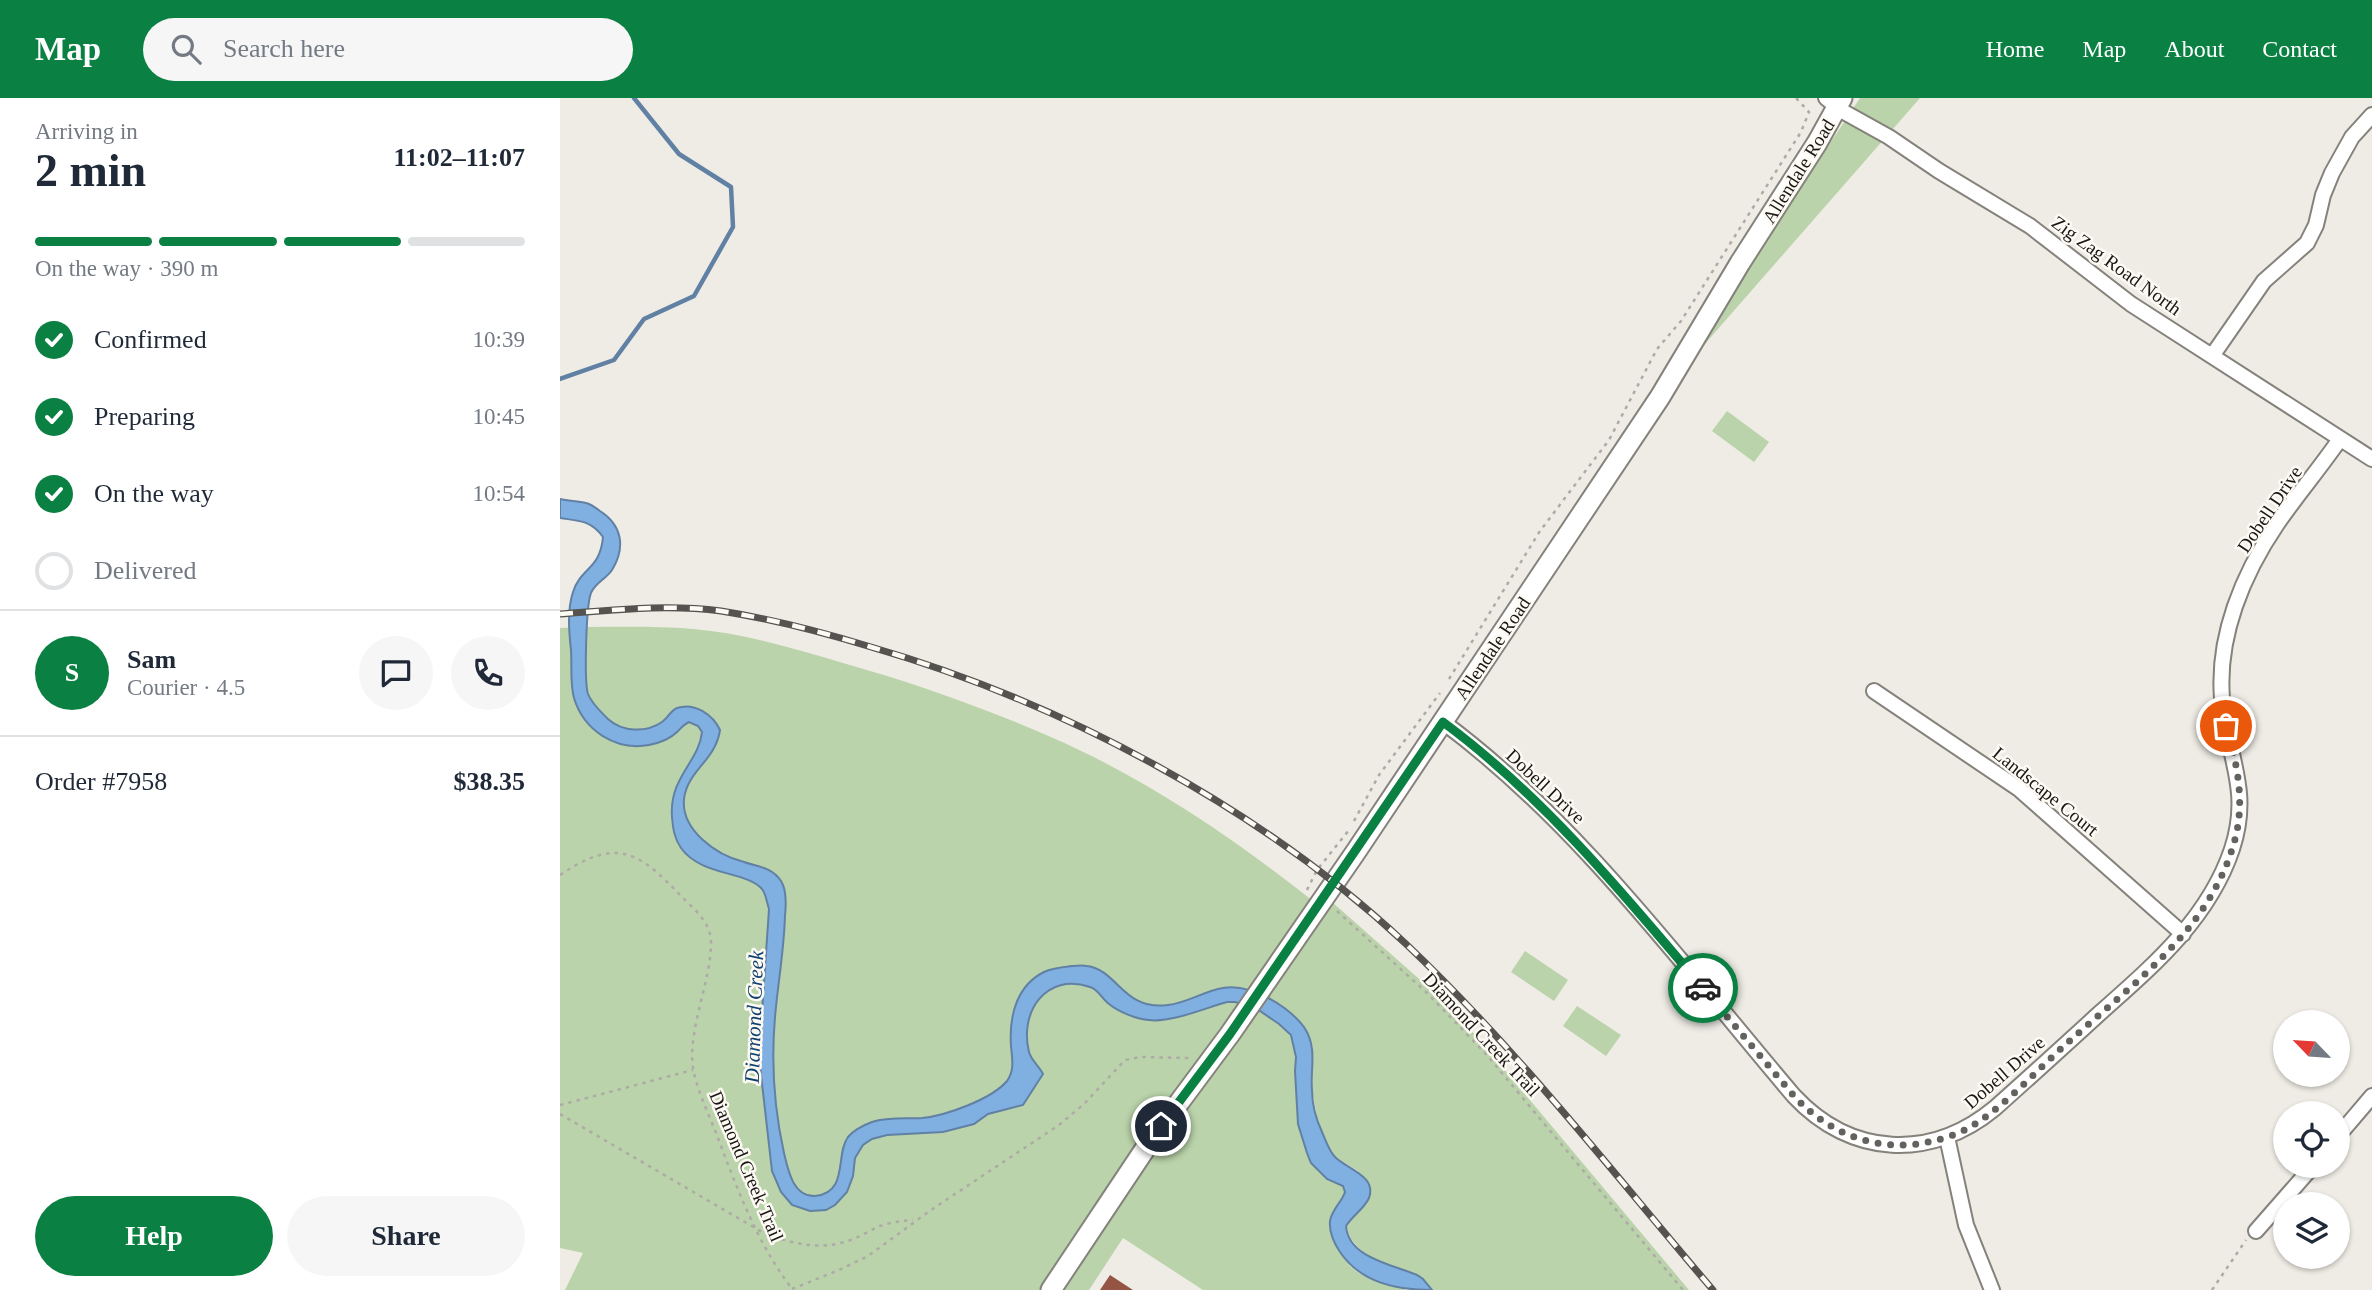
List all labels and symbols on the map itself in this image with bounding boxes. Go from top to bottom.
street label: Allendale Road [1758,115,1839,227]
street label: Zig Zag Road North [2048,211,2186,320]
street label: Dobell Drive [2233,462,2306,556]
street label: Allendale Road [1451,593,1535,703]
pin [2196,696,2256,756]
street label: Landscape Court [1989,743,2103,841]
street label: Dobell Drive [1502,745,1589,828]
water label: Diamond Creek [740,950,768,1085]
courier [1668,953,1738,1023]
street label: Diamond Creek Trail [1419,968,1544,1101]
north arrow [2273,1010,2350,1087]
street label: Dobell Drive [1960,1032,2049,1113]
street label: Diamond Creek Trail [705,1088,788,1245]
pin [1131,1096,1191,1156]

